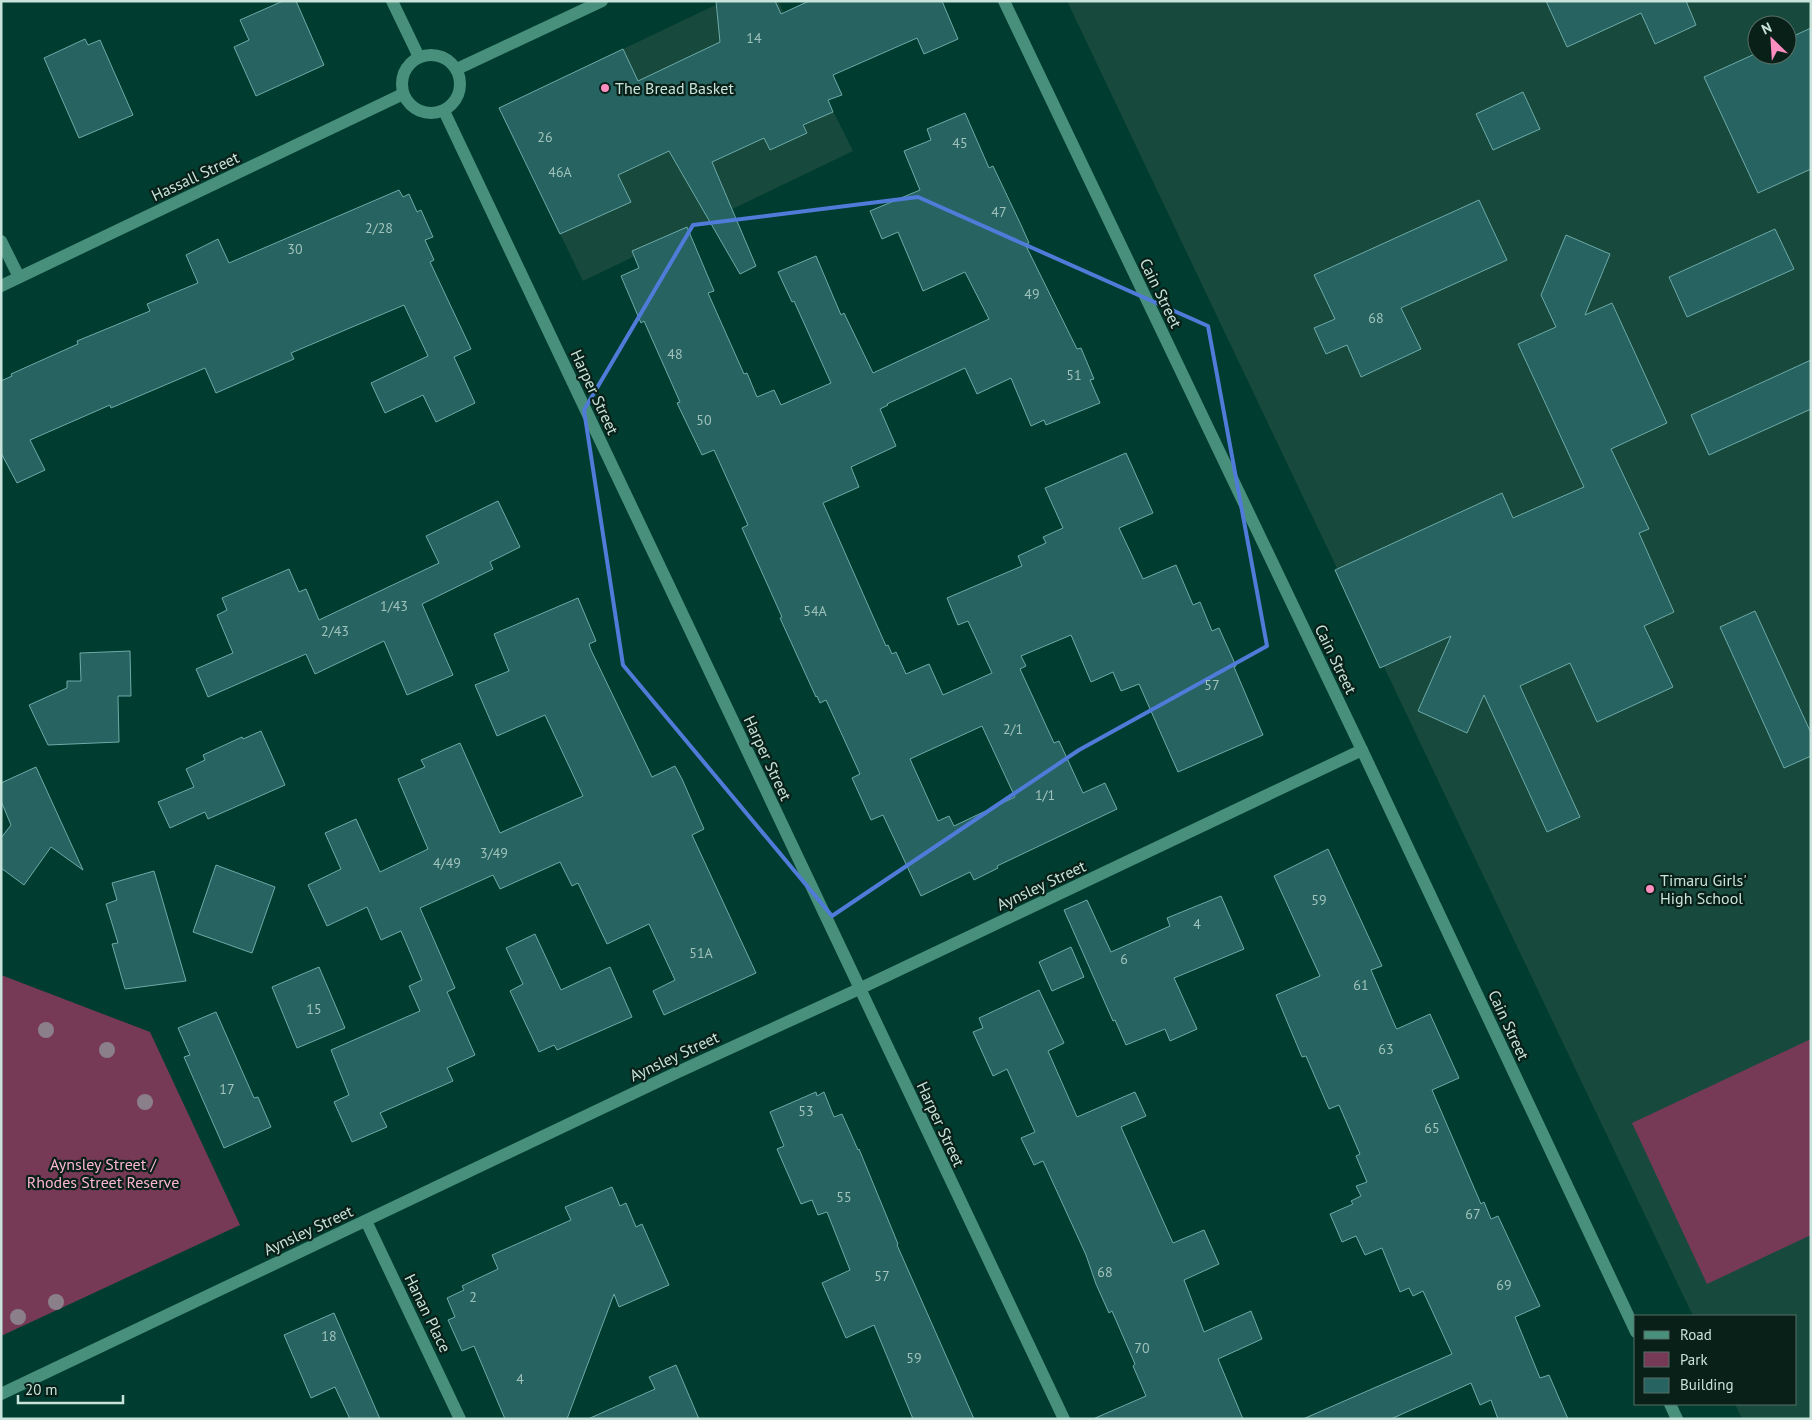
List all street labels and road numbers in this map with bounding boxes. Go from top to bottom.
street label: Hassall Street [148,147,243,205]
street label: Cain Street [1136,255,1187,332]
street label: Harper Street [567,346,624,438]
street label: Cain Street [1311,621,1362,698]
street label: Harper Street [740,712,797,804]
street label: Aynsley Street [993,855,1089,914]
street label: Cain Street [1484,987,1534,1064]
street label: Aynsley Street [626,1026,722,1085]
street label: Harper Street [913,1078,970,1170]
street label: Aynsley Street [260,1200,356,1259]
street label: Hanan Place [400,1270,456,1356]

